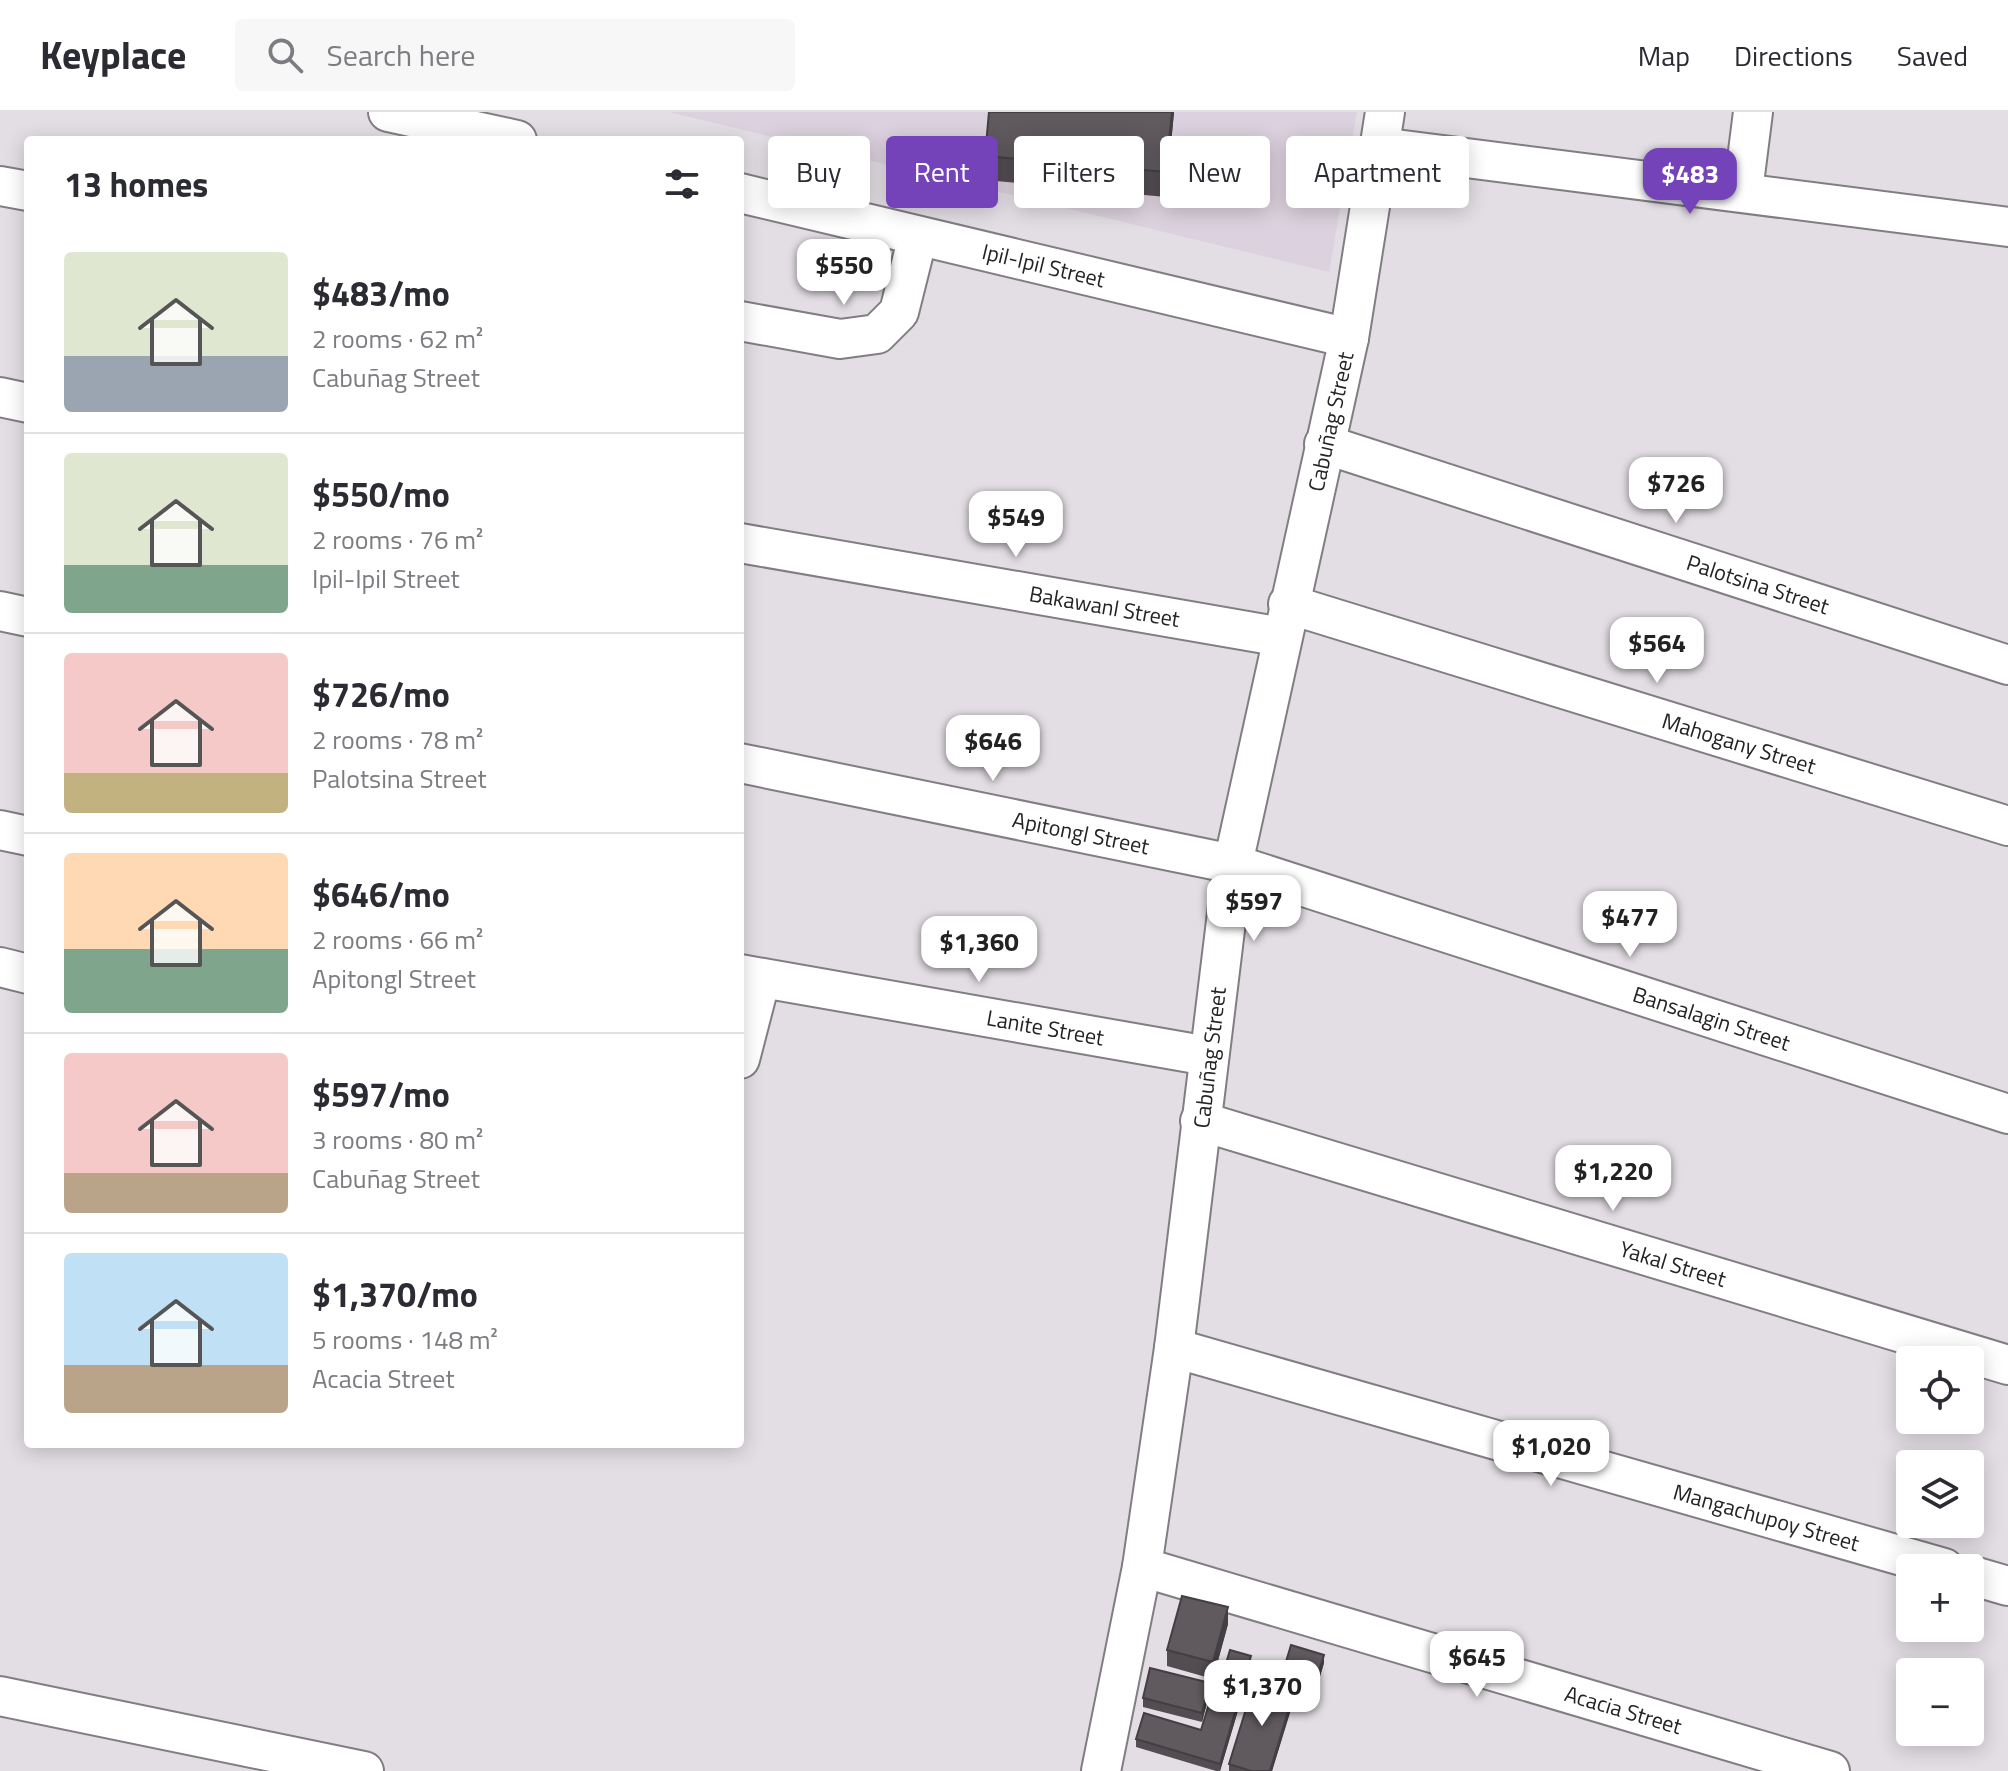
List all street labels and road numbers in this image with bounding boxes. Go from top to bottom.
street label: Ipil-Ipil Street [979,234,1109,296]
street label: Cabuñag Street [1299,348,1363,495]
street label: Palotsina Street [1682,545,1834,623]
street label: Bakawanl Street [1027,576,1183,636]
street label: Mahogany Street [1658,703,1820,783]
street label: Apitongl Street [1010,802,1153,863]
street label: Bansalagin Street [1629,977,1795,1060]
street label: Cabuñag Street [1184,985,1235,1130]
street label: Lanite Street [984,1001,1107,1055]
street label: Yakal Street [1615,1232,1731,1296]
street label: Mangachupoy Street [1669,1474,1864,1560]
street label: Acacia Street [1561,1676,1686,1743]

